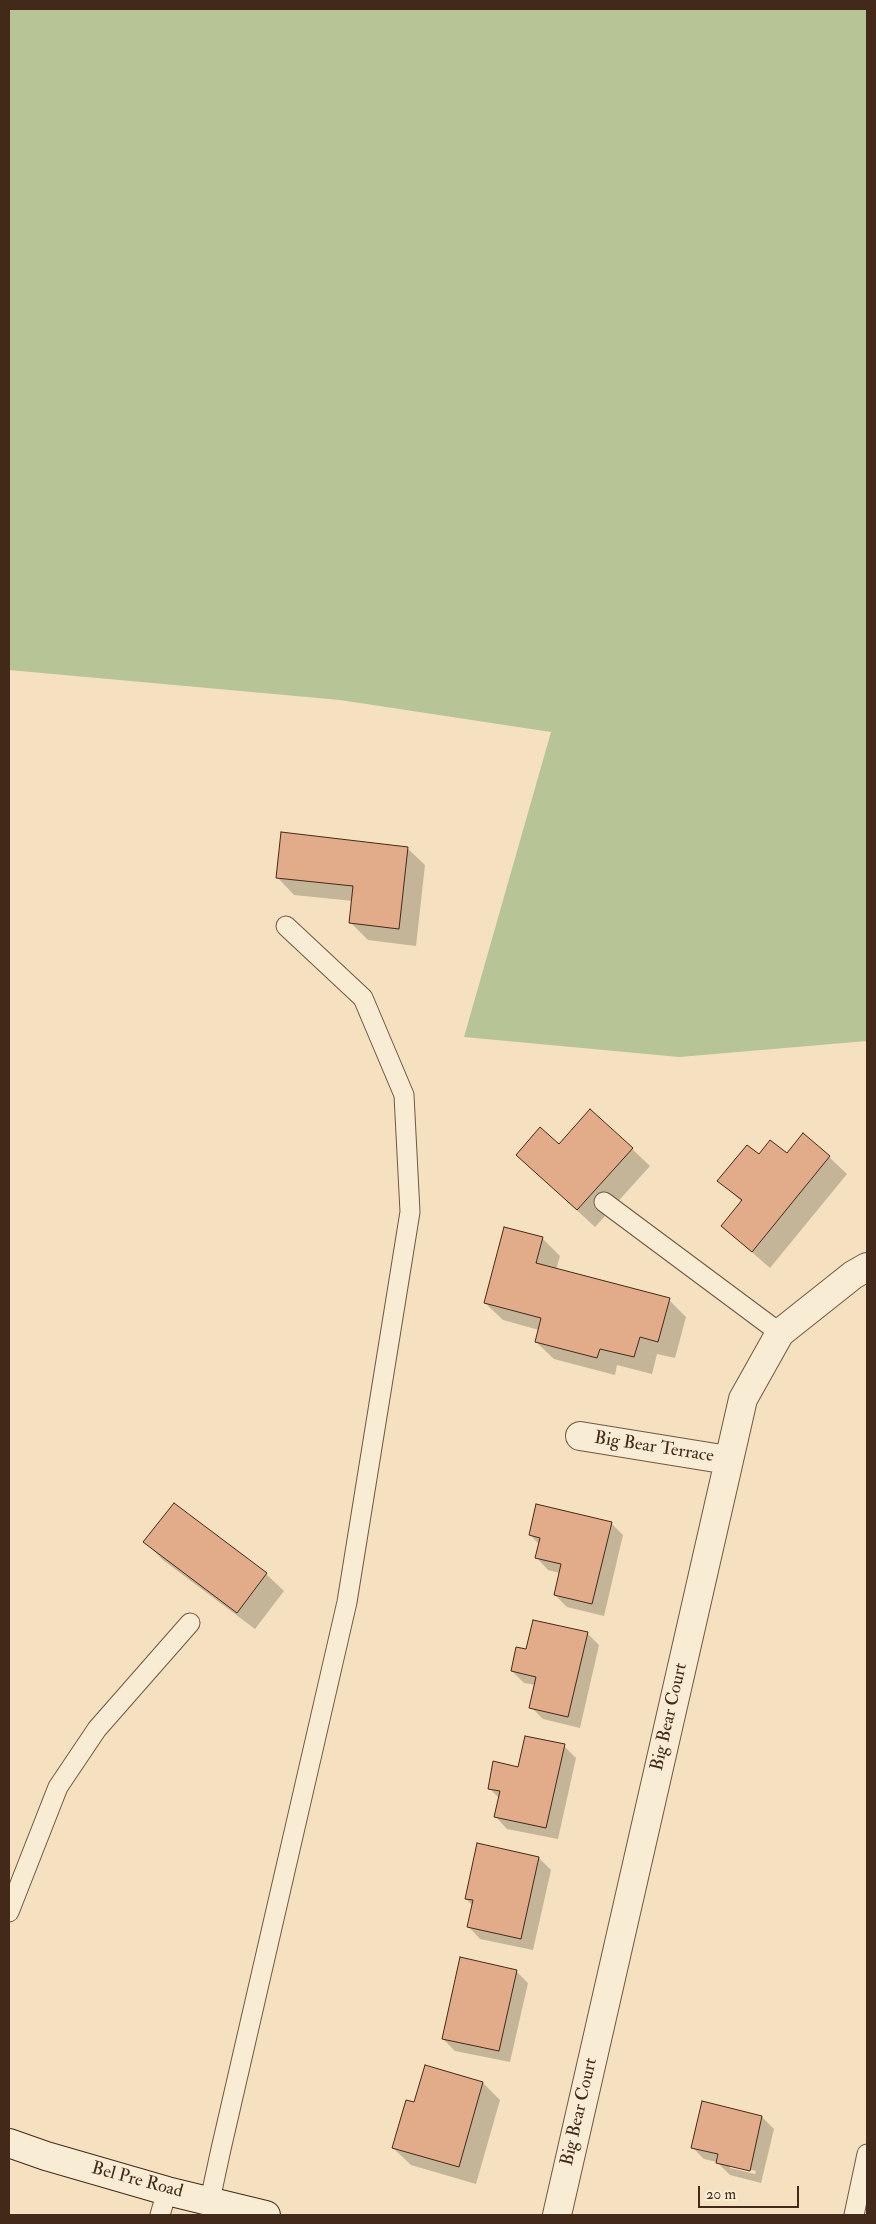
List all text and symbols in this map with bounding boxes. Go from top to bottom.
street label: Big Bear Terrace [593,1428,715,1468]
street label: Big Bear Court [647,1661,693,1773]
street label: Big Bear Court [557,2056,603,2168]
street label: Bel Pre Road [89,2158,185,2204]
scale bar [701,2176,802,2208]
text: 20 m [706,2185,736,2204]

